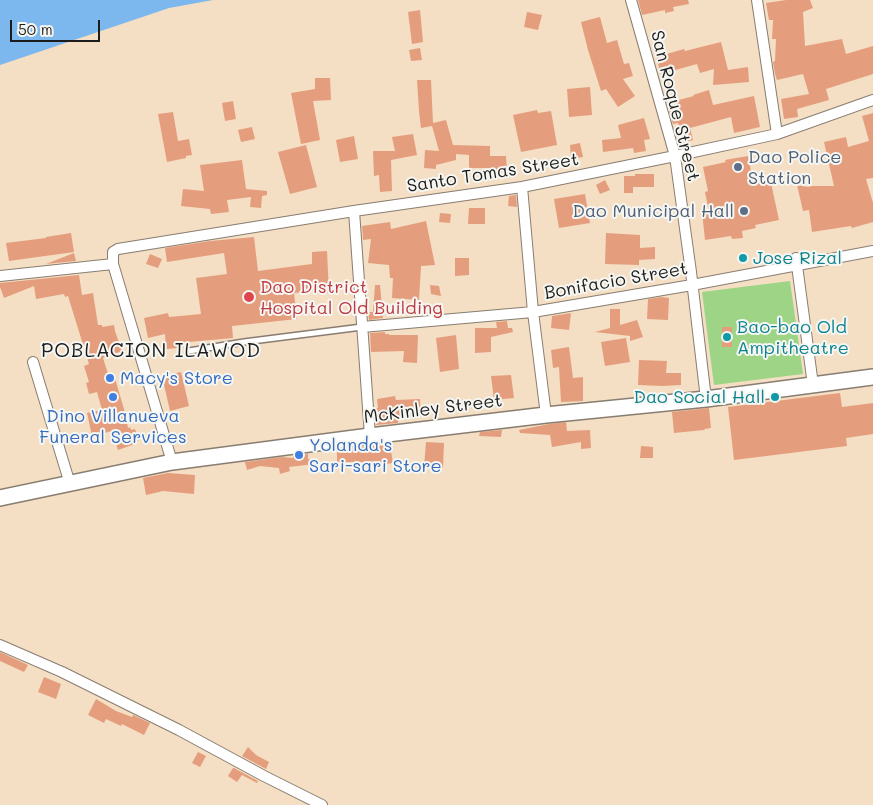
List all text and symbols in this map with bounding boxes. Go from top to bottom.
scale bar [12,10,102,42]
text: 50 m [18,19,53,39]
street label: San Roque Street [646,28,704,184]
place label: Dao Police Station [748,146,841,188]
street label: Santo Tomas Street [406,149,580,197]
marker: Dao Police Station [732,161,744,173]
place label: Dao Municipal Hall [573,200,734,222]
marker: Dao Municipal Hall [738,205,750,217]
place label: Jose Rizal [753,247,842,269]
marker: Jose Rizal [737,252,749,264]
street label: Bonifacio Street [543,258,689,304]
place label: Dao District Hospital Old Building [260,276,443,318]
marker: Dao District Hospital Old Building [242,290,256,304]
place label: Bao-bao Old Ampitheatre [737,316,849,358]
marker: Bao-bao Old Ampitheatre [721,331,733,343]
district label: POBLACION ILAWOD [39,339,263,363]
place label: Macy's Store [120,367,233,389]
marker: Macy's Store [104,372,116,384]
place label: Dao Social Hall [634,386,765,408]
street label: McKinley Street [362,390,504,428]
marker: Dino Villanueva Funeral Services [107,391,119,403]
marker: Dao Social Hall [769,391,781,403]
place label: Dino Villanueva Funeral Services [39,405,187,448]
place label: Yolanda's Sari-sari Store [309,434,442,476]
marker: Yolanda's Sari-sari Store [293,449,305,461]

